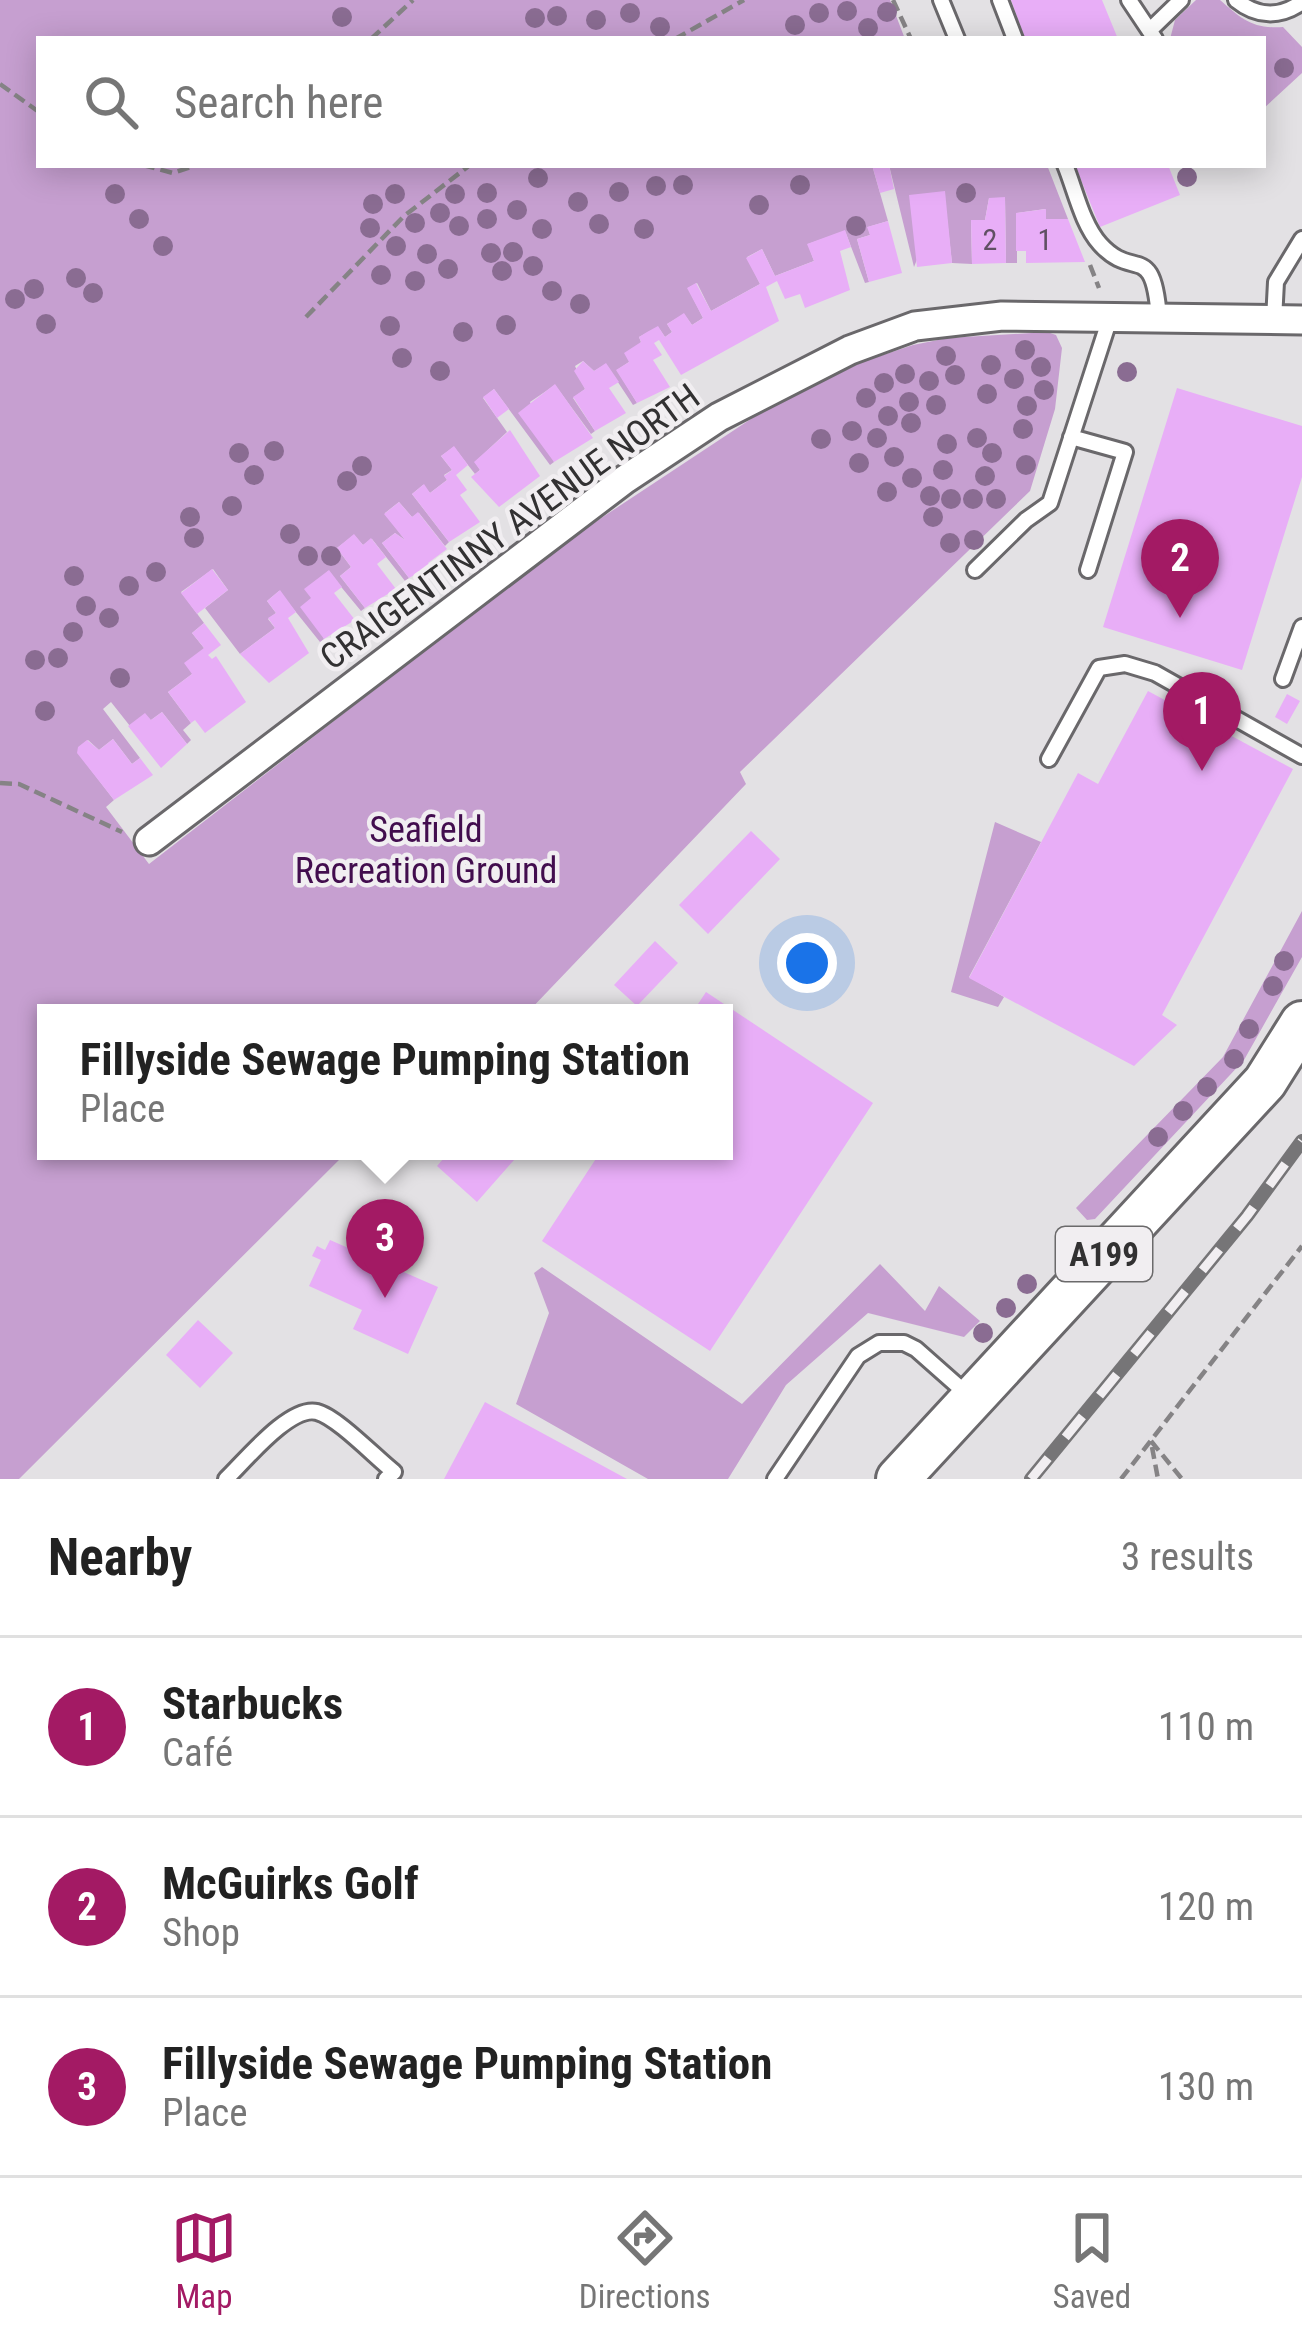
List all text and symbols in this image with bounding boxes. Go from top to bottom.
search box [36,36,1266,168]
icon: search [78,69,144,135]
text: Search here [174,76,383,129]
house number: 2 [983,222,997,257]
house number: 1 [1038,222,1052,257]
street label: CRAIGENTINNY AVENUE NORTH [312,375,708,679]
pin: 2 [1141,519,1219,618]
pin: 1 [1163,672,1241,771]
park label: Seafield Recreation Ground [295,809,557,892]
your location [777,933,837,993]
popup [37,1004,733,1160]
text: Fillyside Sewage Pumping Station [80,1033,690,1086]
text: Place [80,1086,165,1132]
pin: 3 [346,1199,424,1298]
road number: A199 [1056,1227,1152,1281]
text: Nearby [48,1528,192,1587]
text: 3 results [1121,1534,1254,1580]
text: Starbucks [162,1677,343,1730]
text: 1 [77,1704,97,1750]
text: 110 m [1158,1704,1254,1750]
text: Café [162,1730,233,1776]
text: McGuirks Golf [162,1857,419,1910]
text: 2 [77,1884,97,1930]
text: 120 m [1158,1884,1254,1930]
text: Shop [162,1910,240,1956]
text: Fillyside Sewage Pumping Station [162,2037,772,2090]
text: 3 [77,2064,97,2110]
text: 130 m [1158,2064,1254,2110]
text: Place [162,2090,248,2136]
tab: Map [171,2205,237,2316]
tab: Directions [579,2205,711,2316]
tab: Saved [1053,2205,1131,2316]

